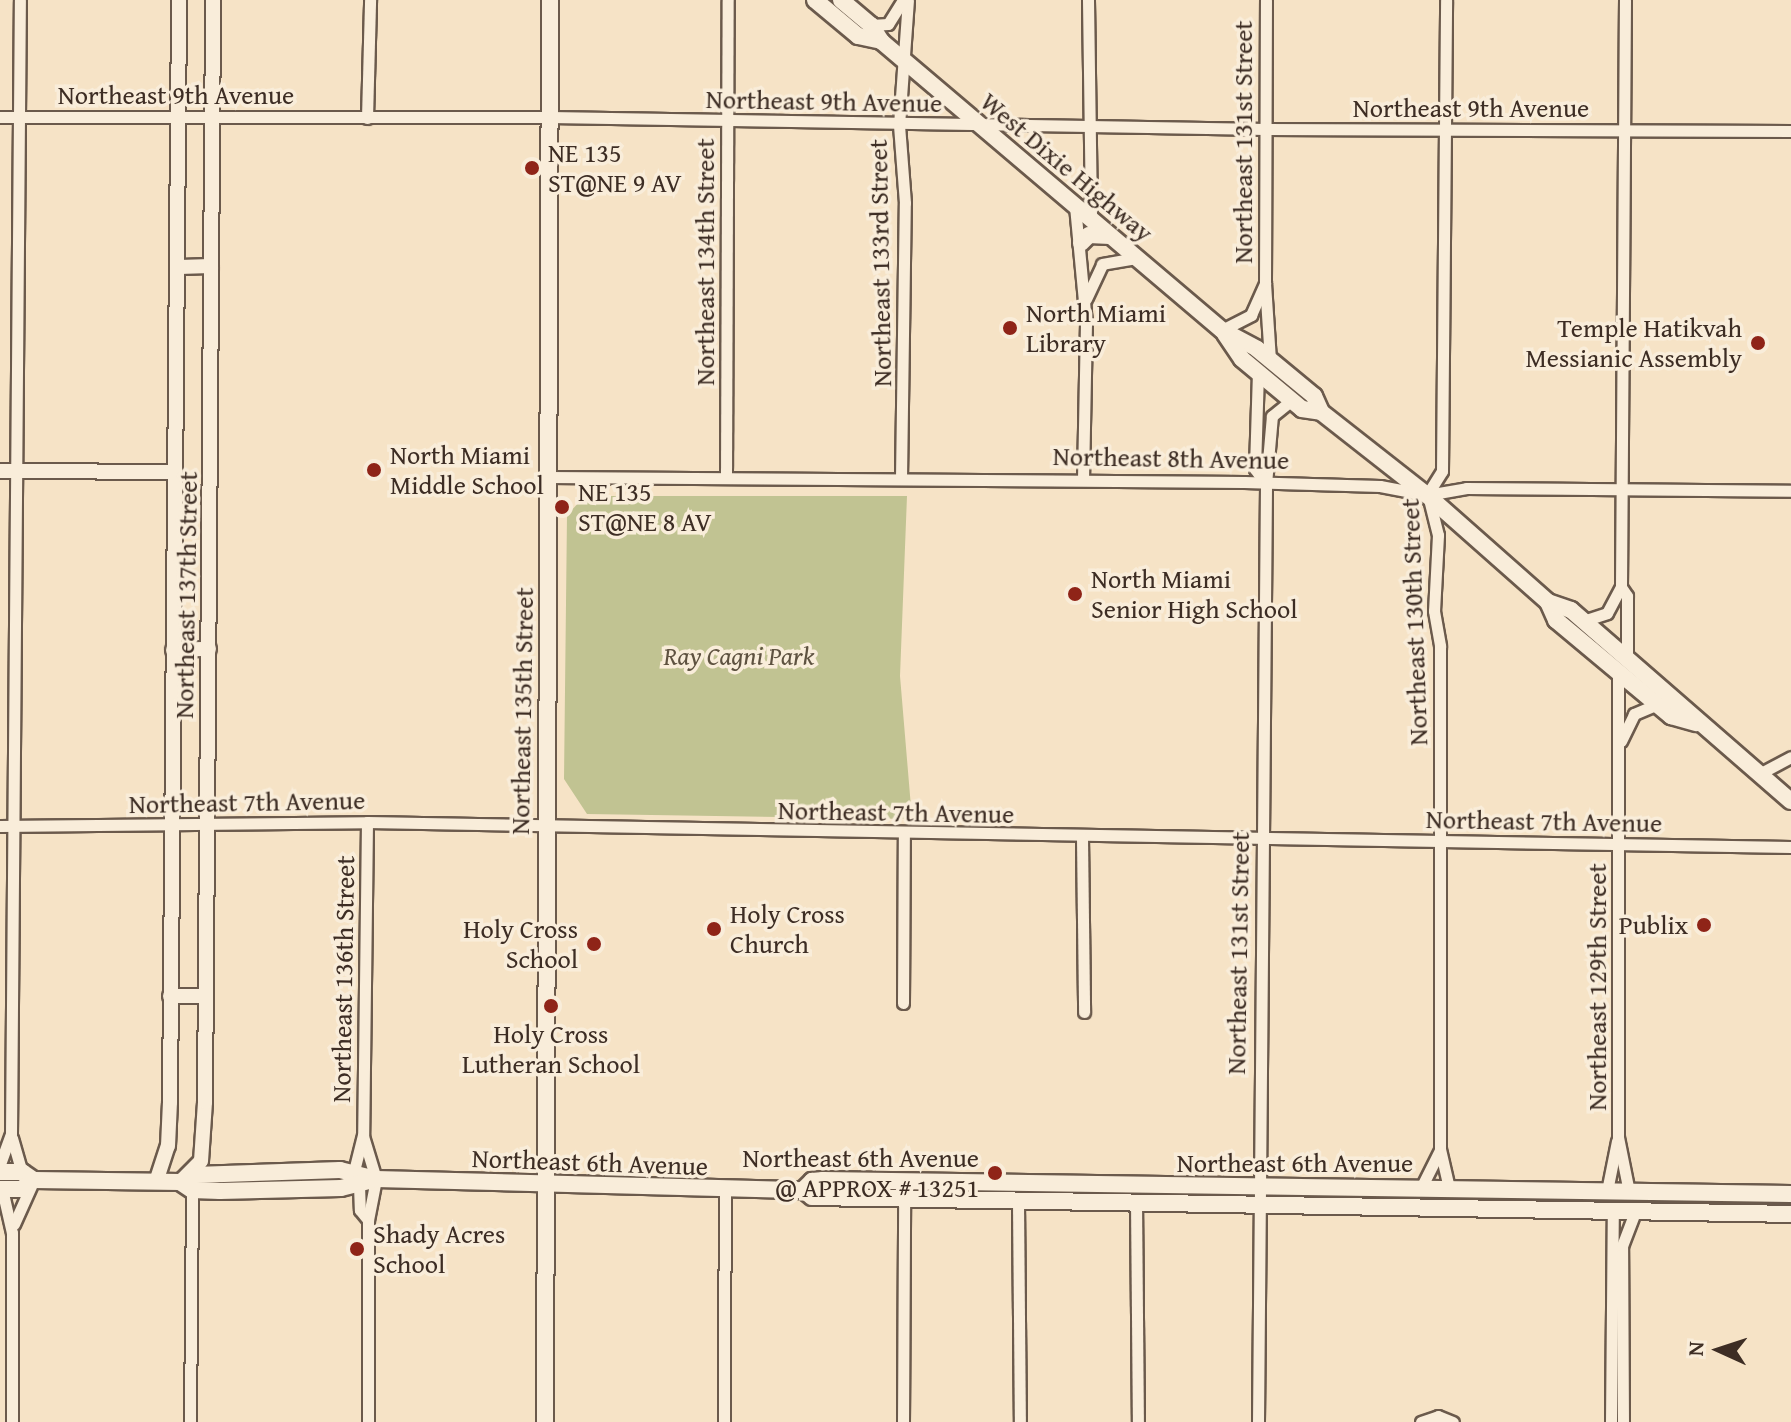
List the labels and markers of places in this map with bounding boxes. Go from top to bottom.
place label: NE 135 ST@NE 9 AV [548,137,682,198]
marker: NE 135 ST@NE 9 AV [523,159,541,177]
place label: North Miami Library [1026,297,1166,358]
place label: Temple Hatikvah Messianic Assembly [1526,312,1742,374]
marker: North Miami Library [1001,319,1019,337]
marker: Temple Hatikvah Messianic Assembly [1749,334,1767,352]
place label: North Miami Middle School [390,439,544,500]
marker: North Miami Middle School [365,461,383,479]
place label: NE 135 ST@NE 8 AV [578,476,712,538]
marker: NE 135 ST@NE 8 AV [553,498,571,516]
place label: North Miami Senior High School [1091,563,1298,624]
marker: North Miami Senior High School [1066,585,1084,603]
place label: Holy Cross Church [730,898,845,960]
place label: Publix [1619,909,1688,941]
place label: Holy Cross School [463,913,578,974]
marker: Publix [1695,916,1713,934]
marker: Holy Cross Church [705,920,723,938]
marker: Holy Cross School [585,935,603,953]
marker: Holy Cross Lutheran School [542,997,560,1015]
place label: Holy Cross Lutheran School [462,1018,640,1080]
place label: Northeast 6th Avenue @ APPROX # 13251 [743,1142,979,1204]
marker: Northeast 6th Avenue @ APPROX # 13251 [986,1164,1004,1182]
place label: Shady Acres School [373,1218,505,1280]
marker: Shady Acres School [348,1240,366,1258]

